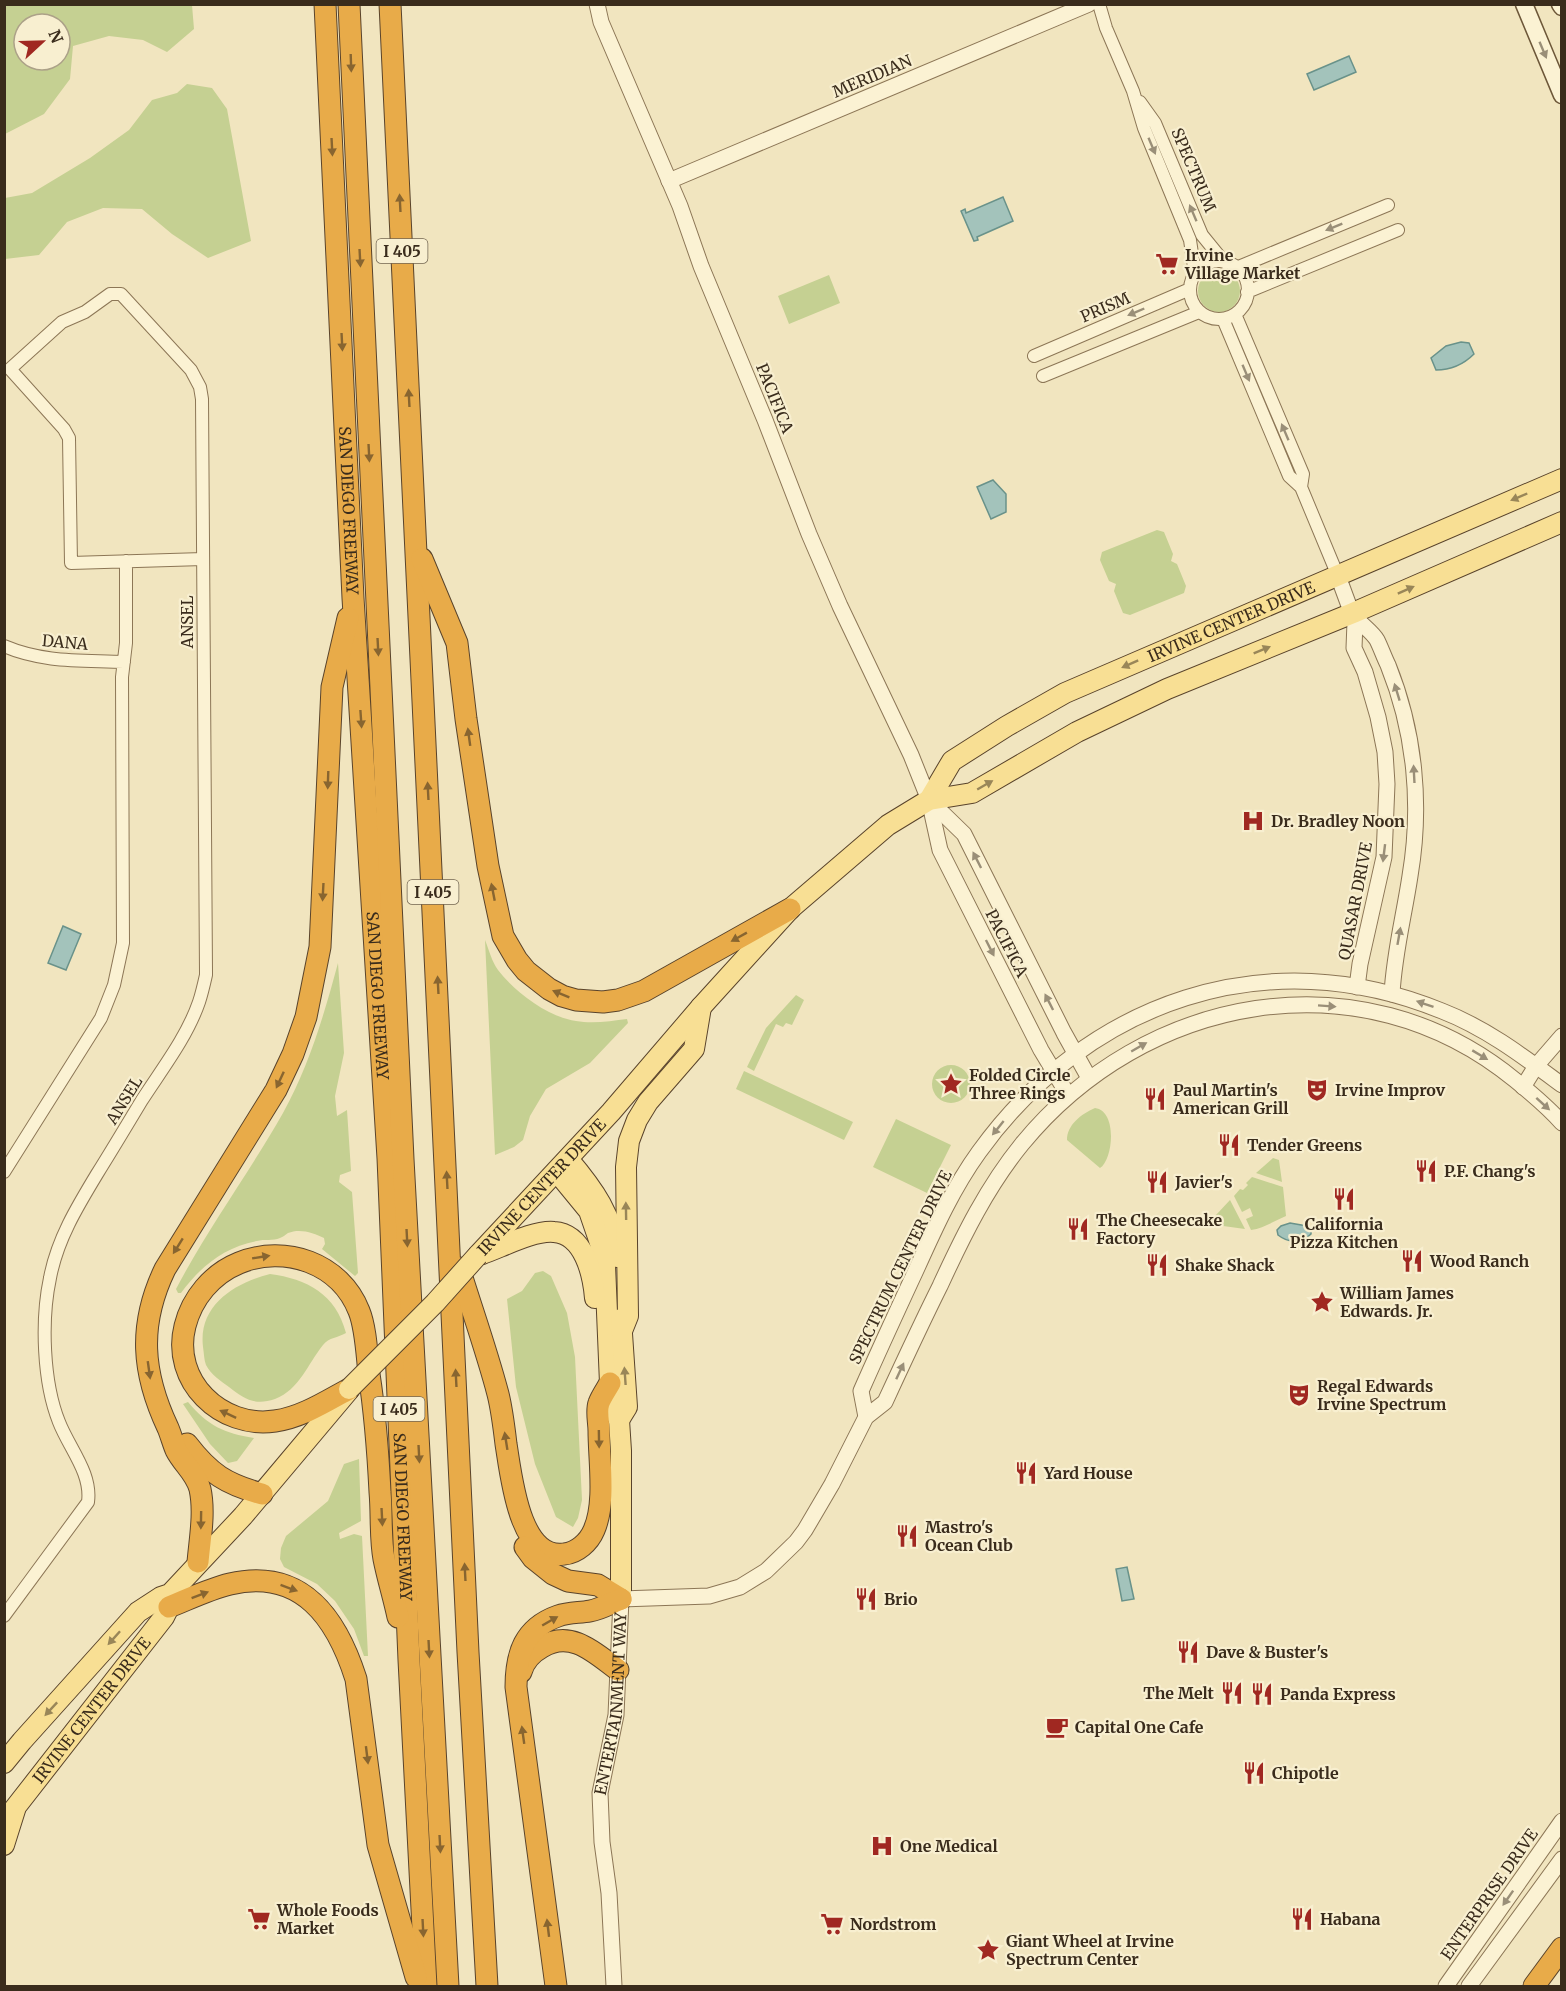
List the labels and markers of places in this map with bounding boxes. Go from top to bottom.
place label: Irvine Village Market [1184,245,1301,283]
supermarket icon: Irvine Village Market [1154,251,1180,277]
hospital icon: Dr. Bradley Noon [1240,808,1266,834]
place label: Dr. Bradley Noon [1271,811,1405,831]
place label: Folded Circle Three Rings [969,1065,1071,1103]
place icon: Folded Circle Three Rings [938,1071,964,1097]
theatre icon: Irvine Improv [1304,1077,1330,1103]
place label: Paul Martin's American Grill [1172,1080,1288,1118]
place label: Irvine Improv [1335,1080,1446,1100]
restaurant icon: Paul Martin's American Grill [1142,1086,1168,1112]
restaurant icon: Tender Greens [1216,1132,1242,1158]
place label: Tender Greens [1247,1135,1362,1155]
restaurant icon: P.F. Chang's [1413,1158,1439,1184]
place label: P.F. Chang's [1444,1161,1536,1181]
restaurant icon: Javier's [1144,1169,1170,1195]
place label: Javier's [1174,1172,1232,1192]
restaurant icon: California Pizza Kitchen [1331,1186,1357,1212]
place label: The Cheesecake Factory [1096,1210,1223,1248]
place label: California Pizza Kitchen [1290,1214,1398,1252]
restaurant icon: The Cheesecake Factory [1065,1216,1091,1242]
restaurant icon: Wood Ranch [1399,1248,1425,1274]
place label: Wood Ranch [1429,1251,1529,1271]
restaurant icon: Shake Shack [1144,1252,1170,1278]
place label: Shake Shack [1175,1255,1275,1275]
place label: William James Edwards. Jr. [1339,1283,1454,1321]
place icon: William James Edwards. Jr. [1309,1289,1335,1315]
place label: Regal Edwards Irvine Spectrum [1317,1376,1446,1414]
theatre icon: Regal Edwards Irvine Spectrum [1286,1382,1312,1408]
restaurant icon: Yard House [1013,1460,1039,1486]
place label: Yard House [1043,1463,1133,1483]
place label: Mastro's Ocean Club [925,1517,1013,1555]
restaurant icon: Mastro's Ocean Club [894,1523,920,1549]
restaurant icon: Brio [853,1586,879,1612]
place label: Brio [884,1589,918,1609]
restaurant icon: Dave & Buster's [1175,1639,1201,1665]
place label: Dave & Buster's [1206,1642,1328,1662]
restaurant icon: The Melt [1219,1680,1245,1706]
restaurant icon: Panda Express [1249,1681,1275,1707]
place label: The Melt [1143,1683,1215,1703]
place label: Panda Express [1280,1684,1396,1704]
cafe icon: Capital One Cafe [1044,1714,1070,1740]
place label: Capital One Cafe [1075,1717,1204,1737]
restaurant icon: Chipotle [1241,1760,1267,1786]
place label: Chipotle [1272,1763,1339,1783]
hospital icon: One Medical [869,1833,895,1859]
place label: One Medical [900,1836,998,1856]
place label: Whole Foods Market [276,1900,379,1938]
supermarket icon: Whole Foods Market [246,1906,272,1932]
restaurant icon: Habana [1289,1906,1315,1932]
place label: Habana [1320,1909,1381,1929]
supermarket icon: Nordstrom [819,1911,845,1937]
place label: Nordstrom [850,1914,936,1934]
place label: Giant Wheel at Irvine Spectrum Center [1006,1931,1174,1969]
place icon: Giant Wheel at Irvine Spectrum Center [975,1937,1001,1963]

